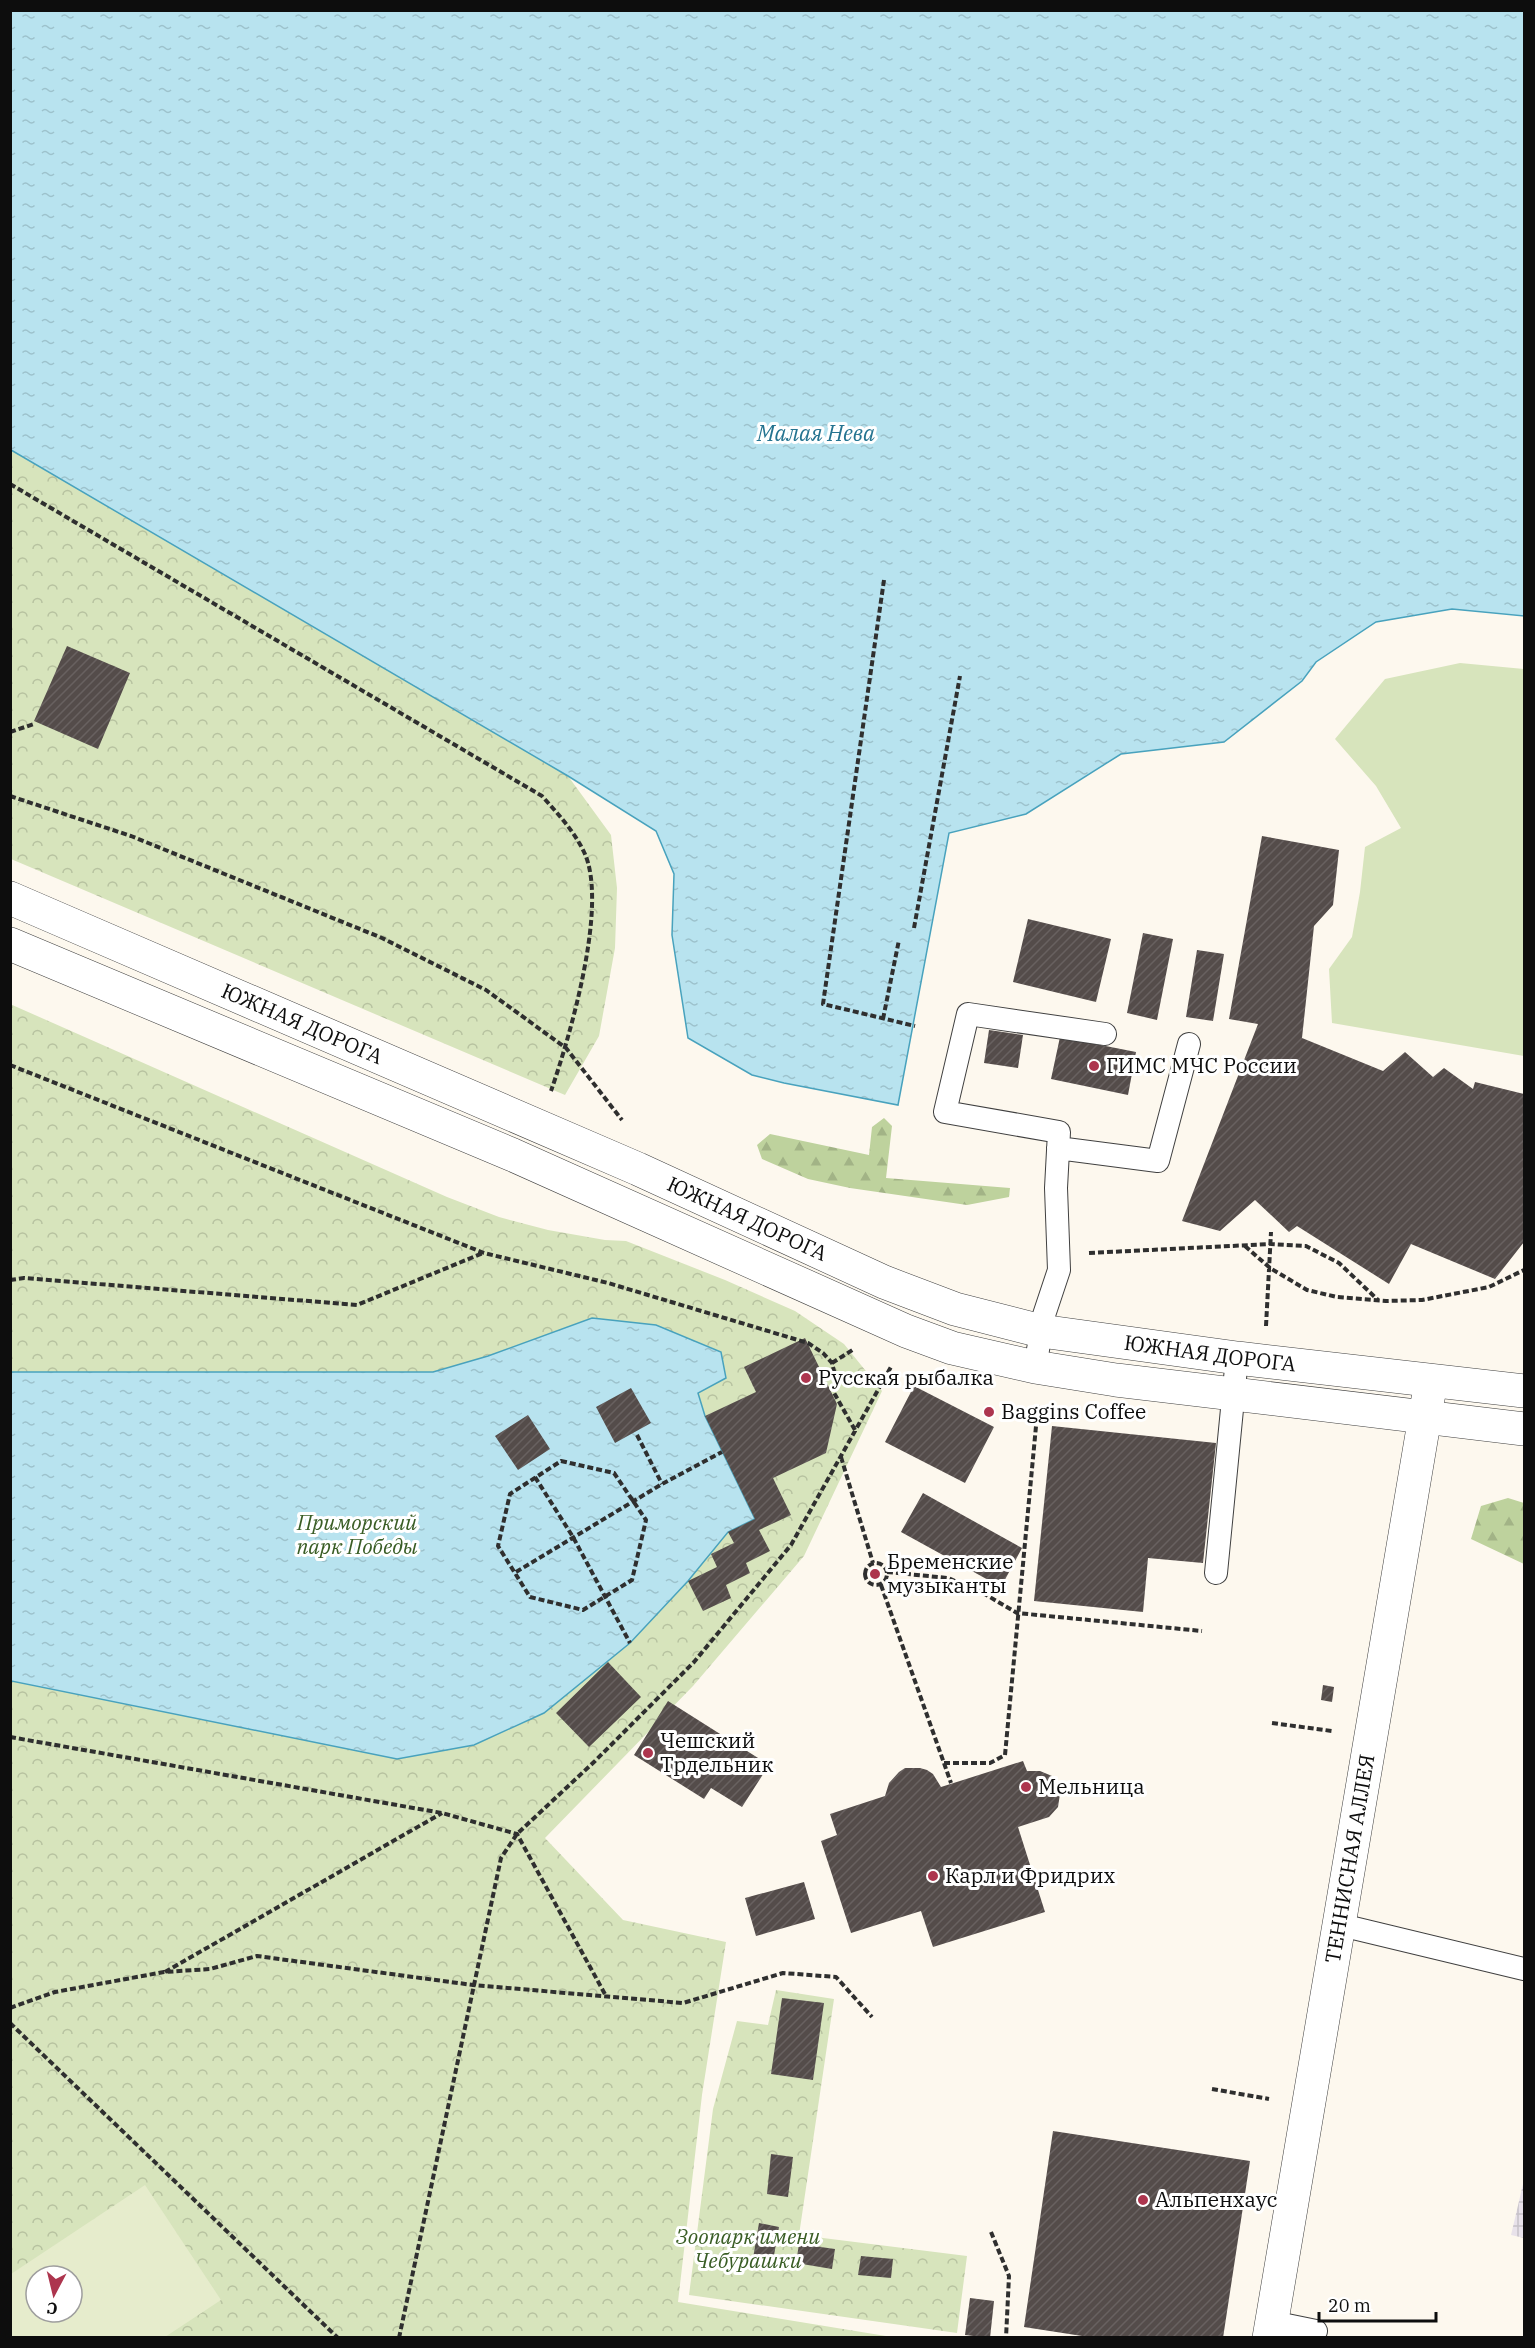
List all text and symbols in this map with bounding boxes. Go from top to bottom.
water label: Малая Нева [756,418,875,447]
street label: ЮЖНАЯ ДОРОГА [217,976,388,1070]
place label: ГИМС МЧС России [1106,1051,1297,1079]
marker: ГИМС МЧС России [1087,1059,1101,1073]
street label: ЮЖНАЯ ДОРОГА [663,1169,832,1267]
street label: ЮЖНАЯ ДОРОГА [1123,1328,1298,1378]
place label: Русская рыбалка [818,1363,994,1391]
marker: Русская рыбалка [799,1371,813,1385]
place label: Baggins Coffee [1001,1397,1146,1425]
marker: Baggins Coffee [982,1405,996,1419]
park label: Приморский парк Победы [296,1508,418,1560]
place label: Бременские музыканты [887,1547,1013,1599]
marker: Бременские музыканты [868,1567,882,1581]
place label: Чешский Трдельник [660,1726,774,1778]
marker: Чешский Трдельник [641,1746,655,1760]
street label: ТЕННИСНАЯ АЛЛЕЯ [1318,1752,1381,1965]
place label: Мельница [1038,1772,1145,1800]
marker: Мельница [1019,1780,1033,1794]
place label: Карл и Фридрих [945,1861,1116,1889]
marker: Карл и Фридрих [926,1869,940,1883]
place label: Альпенхаус [1155,2185,1278,2213]
marker: Альпенхаус [1136,2193,1150,2207]
park label: Зоопарк имени Чебурашки [676,2222,820,2274]
north arrow [24,2264,84,2324]
scale bar [1319,2285,1436,2323]
text: 20 m [1328,2294,1371,2317]
text: С [46,2298,59,2319]

